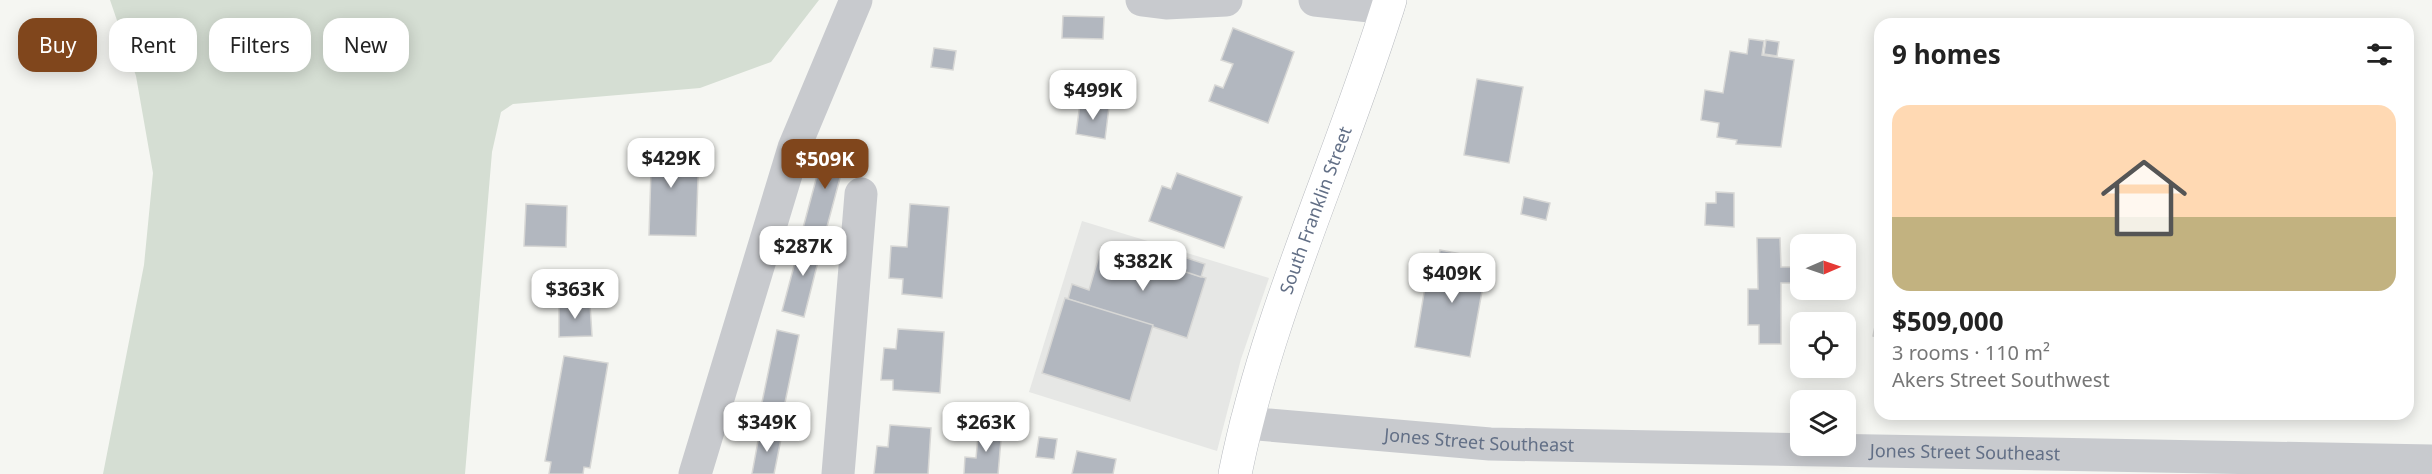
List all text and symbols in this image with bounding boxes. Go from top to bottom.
chip: Buy [18,18,97,72]
chip: Rent [109,18,197,72]
chip: Filters [209,18,311,72]
chip: New [323,18,409,72]
text: 9 homes [1892,36,2001,72]
icon: filters [2363,38,2396,71]
pin: $499K [1051,70,1135,121]
text: $499K [1063,76,1123,103]
street label: South Franklin Street [1273,122,1357,297]
pin: $429K [629,138,713,189]
pin: $509K [783,139,867,190]
text: $429K [641,144,701,171]
icon: home [2090,144,2198,252]
text: $509K [795,145,855,172]
pin: $287K [761,226,845,277]
text: $287K [773,232,833,259]
north arrow [1790,234,1856,300]
map controls [1790,234,1856,456]
pin: $382K [1101,241,1185,292]
text: $382K [1113,247,1173,274]
pin: $409K [1410,253,1494,304]
text: $409K [1422,259,1482,286]
pin: $363K [533,269,617,320]
text: $363K [545,275,605,302]
text: $509,000 [1892,303,2004,339]
button: locate [1790,312,1856,378]
text: 3 rooms · 110 m² [1892,339,2050,366]
text: Akers Street Southwest [1892,366,2110,393]
button: layers [1790,390,1856,456]
pin: $349K [725,402,809,453]
pin: $263K [944,402,1028,453]
text: $349K [737,408,797,435]
text: $263K [956,408,1016,435]
street label: Jones Street Southeast [1381,422,1575,457]
street label: Jones Street Southeast [1868,438,2061,465]

